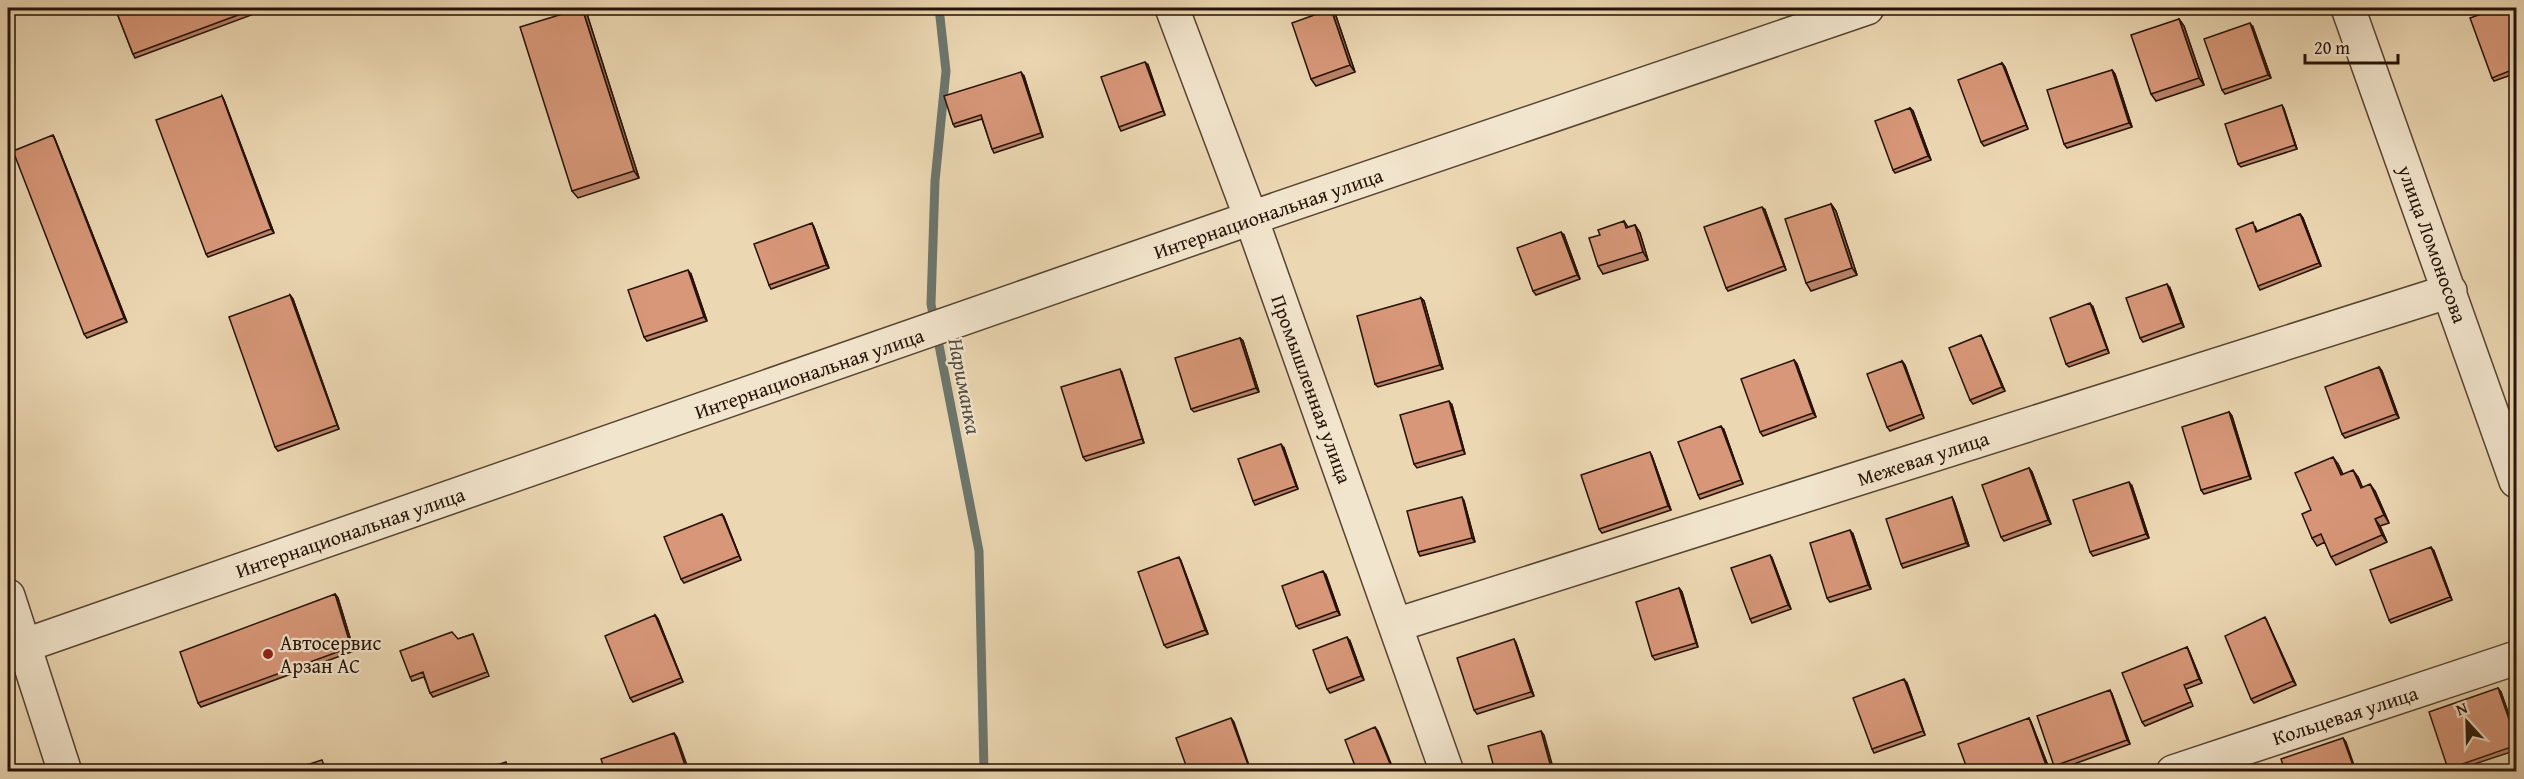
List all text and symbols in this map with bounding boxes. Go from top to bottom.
scale bar [2305,27,2398,65]
text: 20 m [2314,34,2350,61]
street label: Интернациональная улица [1149,160,1387,266]
street label: улица Ломоносова [2391,160,2475,327]
street label: Промышленная улица [1264,291,1360,488]
street label: Интернациональная улица [690,320,928,426]
water label: Нариманка [941,335,990,437]
street label: Межевая улица [1853,423,1993,493]
street label: Интернациональная улица [231,479,469,585]
place label: Автосервис Арзан АС [280,628,381,680]
marker: Автосервис Арзан АС [261,647,275,661]
street label: Кольцевая улица [2268,678,2422,752]
north arrow [2437,692,2497,752]
text: N [2452,695,2471,721]

